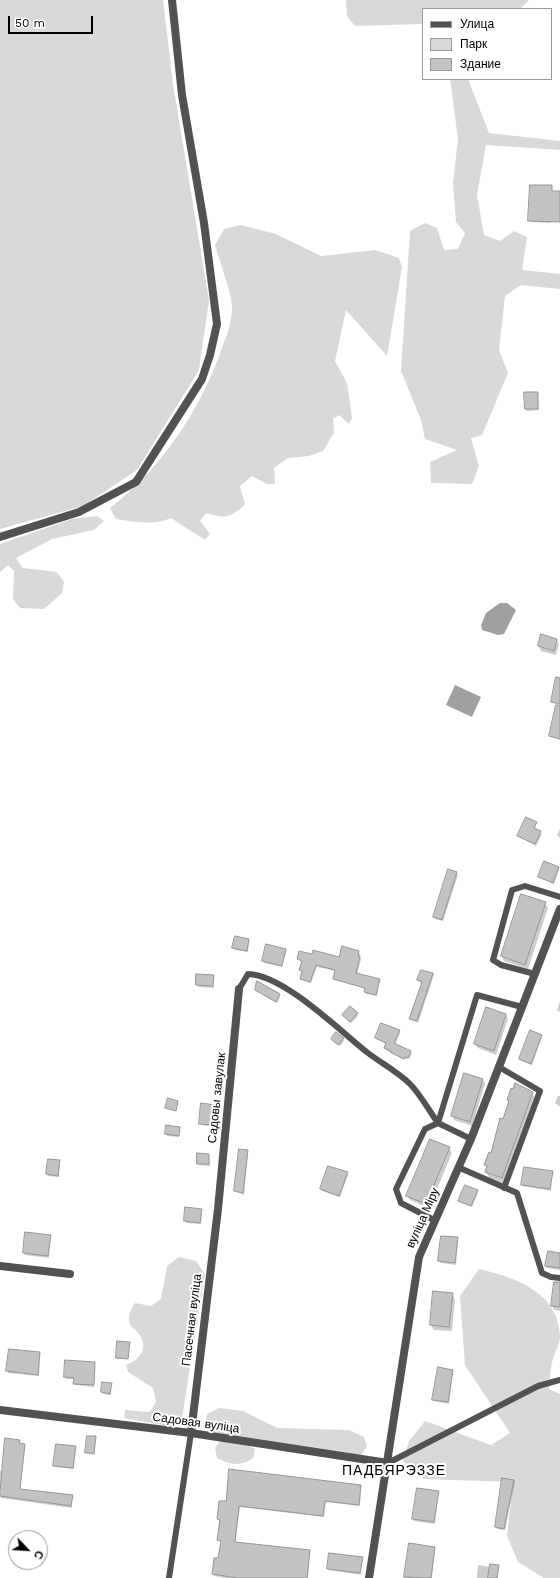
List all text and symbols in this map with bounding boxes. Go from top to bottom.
scale bar [10,8,95,34]
legend [422,8,552,80]
text: 50 m [15,16,45,30]
text: Улица [460,17,494,31]
text: Парк [460,37,487,51]
text: Здание [460,57,501,71]
street label: Садовы завулак [205,1052,229,1144]
street label: вуліца Міру [403,1186,443,1250]
street label: Пасечная вуліца [179,1273,205,1367]
street label: Садовая вуліца [152,1410,240,1436]
district label: ПАДБЯРЭЗЗЕ [342,1463,446,1479]
north arrow [8,1530,48,1570]
text: С [31,1549,46,1561]

